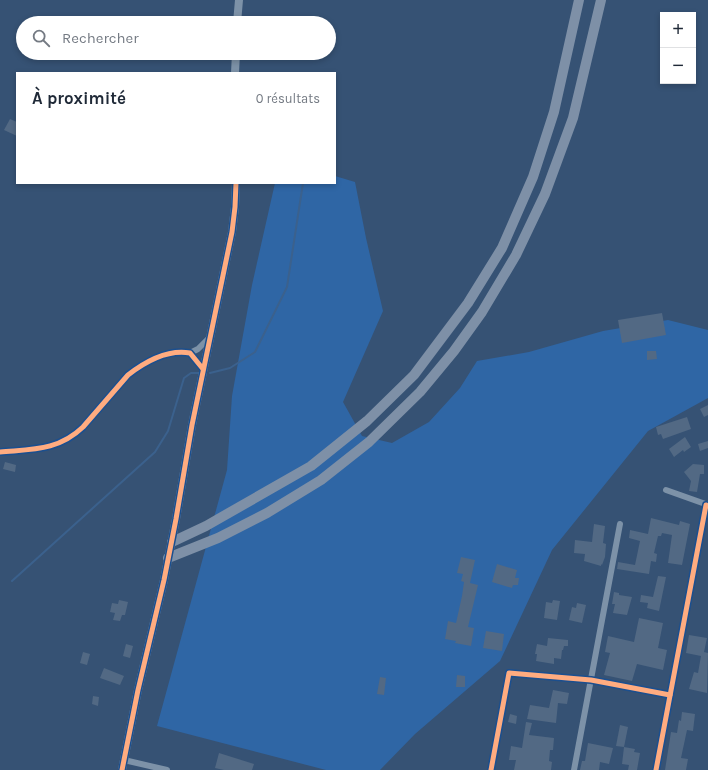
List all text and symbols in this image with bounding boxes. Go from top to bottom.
map controls [660,12,696,84]
button: + [660,12,696,48]
search box [16,16,336,60]
icon: search [30,27,52,49]
text: Rechercher [62,29,139,47]
button: − [660,48,696,84]
text: À proximité [32,88,126,108]
text: 0 résultats [256,91,320,106]

